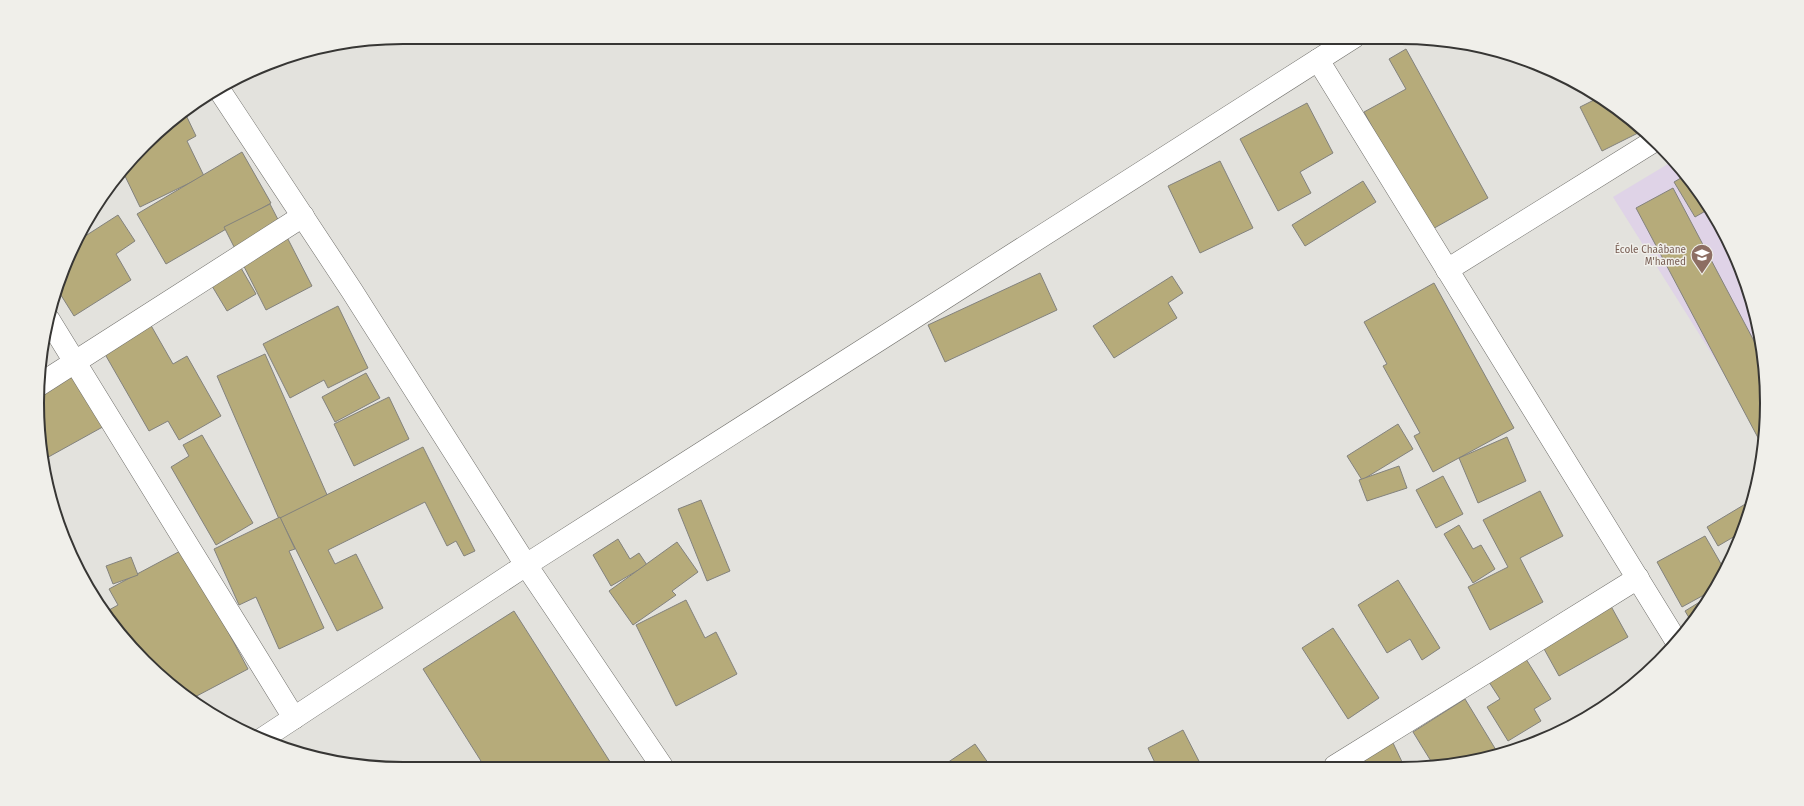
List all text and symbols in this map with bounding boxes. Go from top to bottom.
place label: École Chaâbane M'hamed [1615,242,1686,268]
school or university icon: École Chaâbane M'hamed [1689,242,1715,275]

